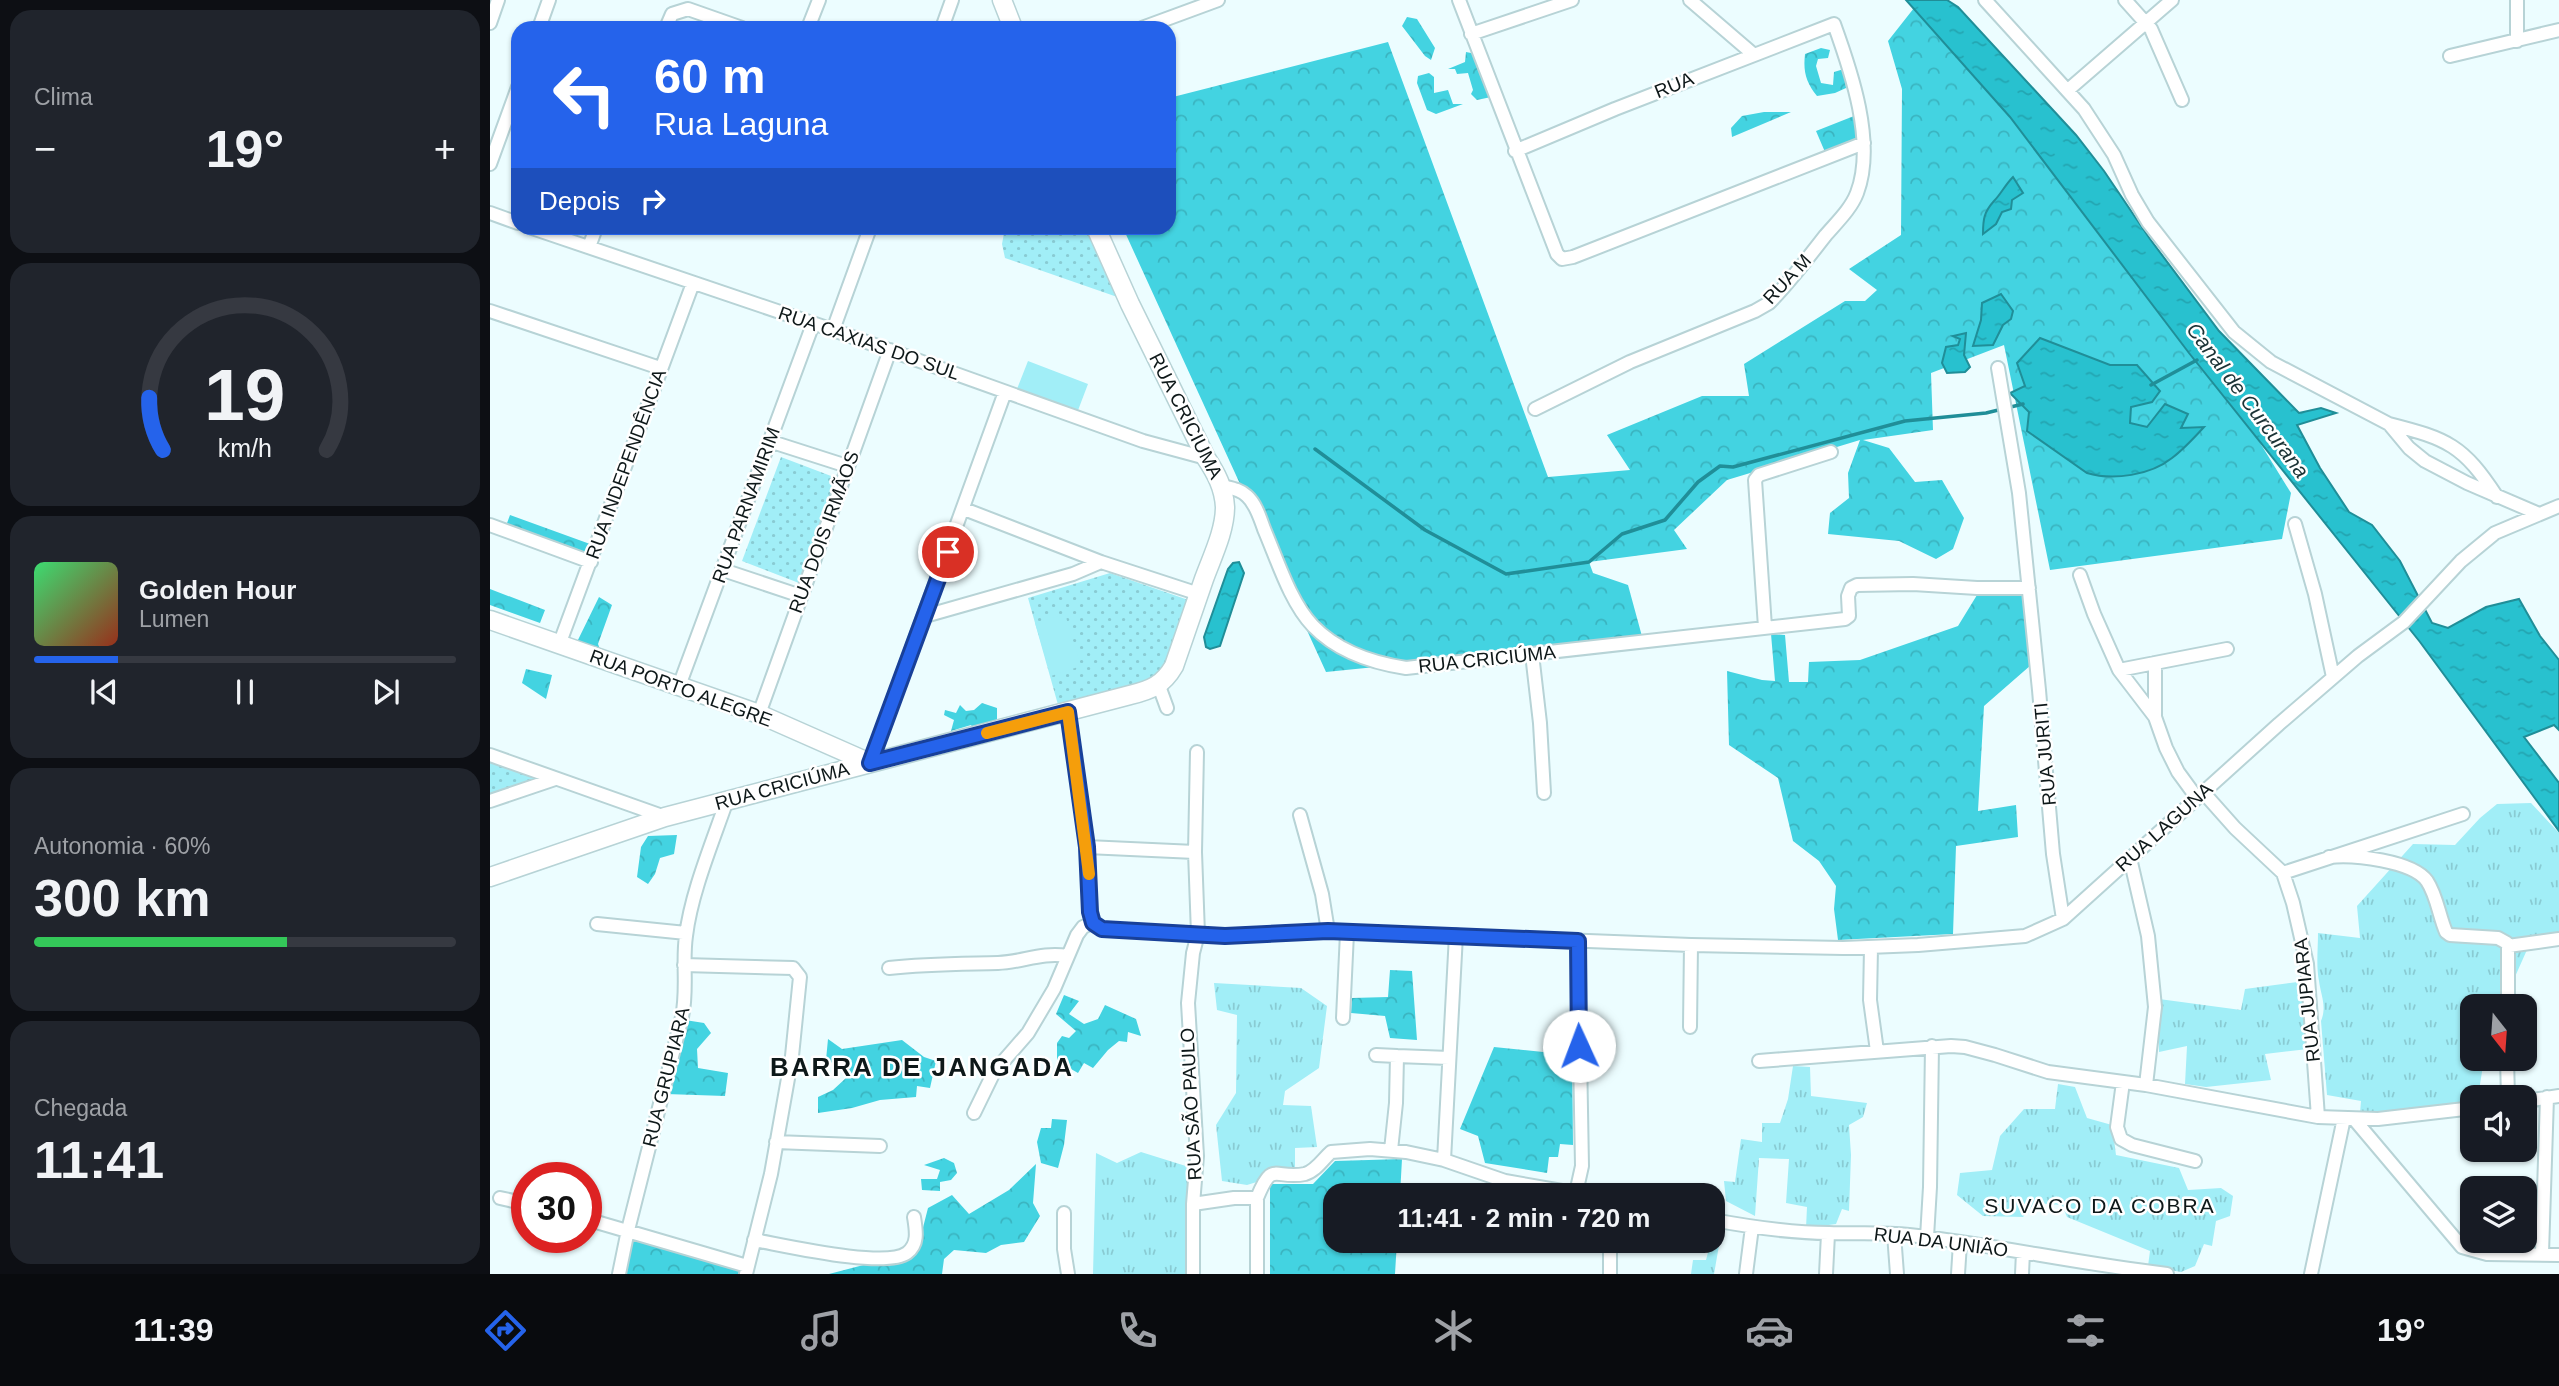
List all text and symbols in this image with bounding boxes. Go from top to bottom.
icon: left [539,49,630,140]
text: 60 m [654,49,766,103]
street label: RUA [1651,68,1697,102]
text: Clima [34,84,93,110]
text: Rua Laguna [654,106,828,142]
text: 19° [206,120,284,178]
text: − [34,128,56,170]
text: + [434,128,456,170]
icon: right [634,182,672,220]
text: Depois [539,186,620,216]
street label: RUA M [1759,250,1815,308]
street label: RUA CAXIAS DO SUL [776,302,962,384]
water label: Canal de Curcurana [2182,318,2314,482]
street label: RUA CRICIUMA [1145,350,1227,483]
text: 19 [205,355,285,436]
street label: RUA INDEPENDÊNCIA [582,366,670,562]
street label: RUA PARNAMIRIM [708,424,784,586]
text: km/h [218,434,272,462]
street label: RUA DOIS IRMÃOS [785,448,863,616]
pin [918,522,978,582]
icon: arrive [929,533,967,571]
text: Golden Hour [139,575,296,605]
text: Lumen [139,606,209,632]
street label: RUA CRICIÚMA [1417,641,1557,677]
street label: RUA PORTO ALEGRE [587,645,775,731]
icon: previous [85,673,123,711]
icon: pause [226,673,264,711]
icon: next [367,673,405,711]
street label: RUA JURITI [2030,702,2060,806]
street label: RUA CRICIÚMA [712,758,852,814]
street label: RUA LAGUNA [2111,778,2217,876]
text: Autonomia · 60% [34,833,210,859]
text: 300 km [34,869,210,927]
street label: RUA JUPIARA [2290,937,2324,1063]
north arrow [2460,994,2538,1071]
map controls [2460,994,2537,1253]
street label: RUA GRUPIARA [638,1004,694,1149]
position arrow [1542,1009,1616,1083]
street label: RUA SÃO PAULO [1177,1027,1205,1181]
district label: BARRA DE JANGADA [770,1052,1074,1082]
button: sound [2460,1085,2537,1162]
text: Chegada [34,1095,127,1121]
text: 11:41 [34,1131,164,1189]
speed limit sign: 30 [511,1162,602,1253]
button: layers [2460,1176,2537,1253]
district label: SUVACO DA COBRA [1984,1194,2216,1217]
text: 11:41 · 2 min · 720 m [1398,1203,1650,1233]
street label: RUA DA UNIÃO [1873,1223,2009,1261]
icon: directions [481,1306,530,1355]
icon: music [797,1306,846,1355]
icon: phone [1113,1306,1162,1355]
icon: climate [1429,1306,1478,1355]
icon: car [1745,1306,1794,1355]
icon: filters [2061,1306,2110,1355]
text: 11:39 [134,1312,214,1348]
text: 19° [2377,1312,2425,1348]

